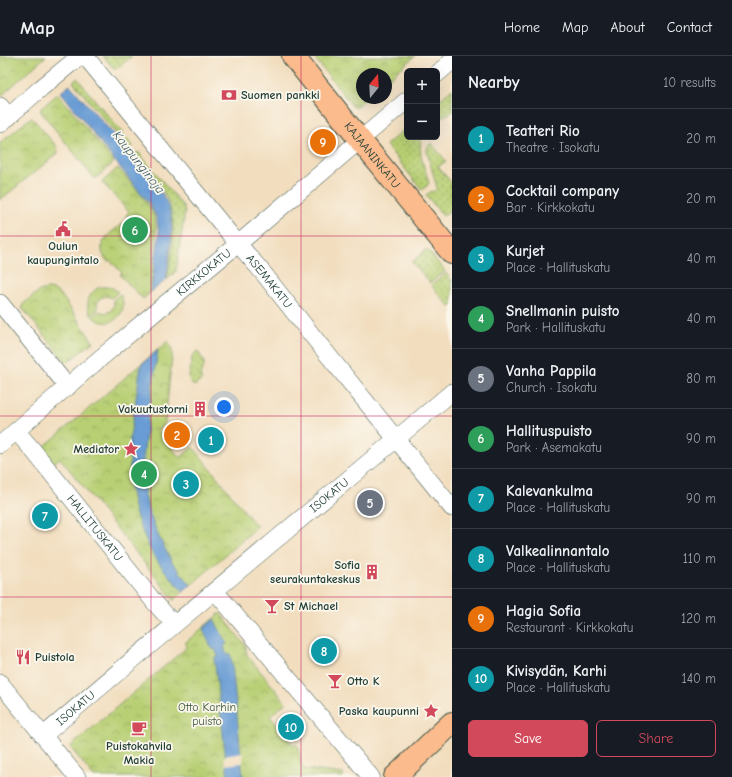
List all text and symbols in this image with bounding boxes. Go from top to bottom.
text: Map [20,17,55,39]
text: Home [504,19,540,36]
text: Map [562,19,588,36]
text: About [610,19,645,36]
text: Contact [667,19,712,36]
north arrow [356,68,392,104]
map controls [404,68,440,140]
button: + [404,68,440,104]
text: Nearby [468,73,519,92]
text: 10 results [663,75,716,90]
bank icon: Suomen pankki [220,86,238,104]
place label: Suomen pankki [241,88,320,102]
button: − [404,104,440,140]
street label: KAJAANINKATU [341,119,403,191]
text: Teatteri Rio [506,122,580,140]
pin: 9 [310,127,336,157]
water label: Kaupunginoja [110,128,168,197]
text: 1 [478,131,484,146]
text: 20 m [686,131,716,146]
text: Theatre · Isokatu [506,140,600,155]
text: Cocktail company [506,182,619,200]
text: 2 [478,191,484,206]
text: 20 m [686,191,716,206]
text: Bar · Kirkkokatu [506,200,595,215]
pin: 6 [122,215,148,245]
public building icon: Oulun kaupungintalo [54,220,72,238]
place label: Oulun kaupungintalo [27,239,99,267]
text: Kurjet [506,242,544,260]
street label: KIRKKOKATU [173,246,234,299]
street label: ASEMAKATU [243,251,295,311]
text: 3 [478,251,484,266]
text: 40 m [687,251,716,266]
text: Place · Hallituskatu [506,260,610,275]
text: Snellmanin puisto [506,302,620,320]
text: 4 [478,311,484,326]
text: 40 m [687,311,716,326]
text: Park · Hallituskatu [506,320,605,335]
text: Vanha Pappila [506,362,596,380]
text: 5 [478,371,484,386]
text: 80 m [686,371,716,386]
text: Church · Isokatu [506,380,597,395]
your location [214,397,234,417]
building icon: Vakuutustorni [191,400,209,418]
place label: Vakuutustorni [118,402,188,416]
pin: 2 [164,420,190,450]
text: Hallituspuisto [506,422,592,440]
pin: 1 [198,425,224,455]
text: 6 [478,431,484,446]
text: 90 m [686,431,716,446]
place icon: Mediator [122,440,140,458]
text: Park · Asemakatu [506,440,602,455]
place label: Mediator [73,442,119,456]
pin: 4 [131,459,157,489]
pin: 3 [173,469,199,499]
street label: ISOKATU [307,475,351,515]
text: Kalevankulma [506,482,593,500]
pin: 5 [357,488,383,518]
text: 7 [478,491,484,506]
text: 90 m [686,491,716,506]
street label: HALLITUSKATU [64,492,126,564]
text: Place · Hallituskatu [506,500,610,515]
pin: 7 [32,501,58,531]
text: Valkealinnantalo [506,542,609,560]
text: 8 [478,551,484,566]
text: 110 m [683,551,716,566]
place label: Sofia seurakuntakeskus [270,558,360,586]
text: Place · Hallituskatu [506,560,610,575]
building icon: Sofia seurakuntakeskus [363,563,381,581]
bar icon: St Michael [263,597,281,615]
place label: St Michael [284,599,338,613]
text: Hagia Sofia [506,602,581,620]
text: 9 [478,611,484,626]
text: 120 m [681,611,716,626]
text: Restaurant · Kirkkokatu [506,620,633,635]
pin: 8 [311,636,337,666]
restaurant icon: Puistola [14,648,32,666]
place label: Puistola [35,650,75,664]
text: Kivisydän, Karhi [506,662,607,680]
text: 10 [475,671,487,686]
text: 140 m [682,671,716,686]
bar icon: Otto K [326,672,344,690]
place label: Otto K [347,674,380,688]
text: Place · Hallituskatu [506,680,610,695]
street label: ISOKATU [53,688,98,728]
park label: Otto Karhin puisto [178,700,236,728]
place icon: Paska kaupunni [422,702,440,720]
place label: Paska kaupunni [339,704,419,718]
pin: 10 [278,712,304,742]
cafe icon: Puistokahvila Makia [130,719,148,737]
button: Save [468,720,588,757]
button: Share [596,720,716,757]
place label: Puistokahvila Makia [106,739,172,767]

